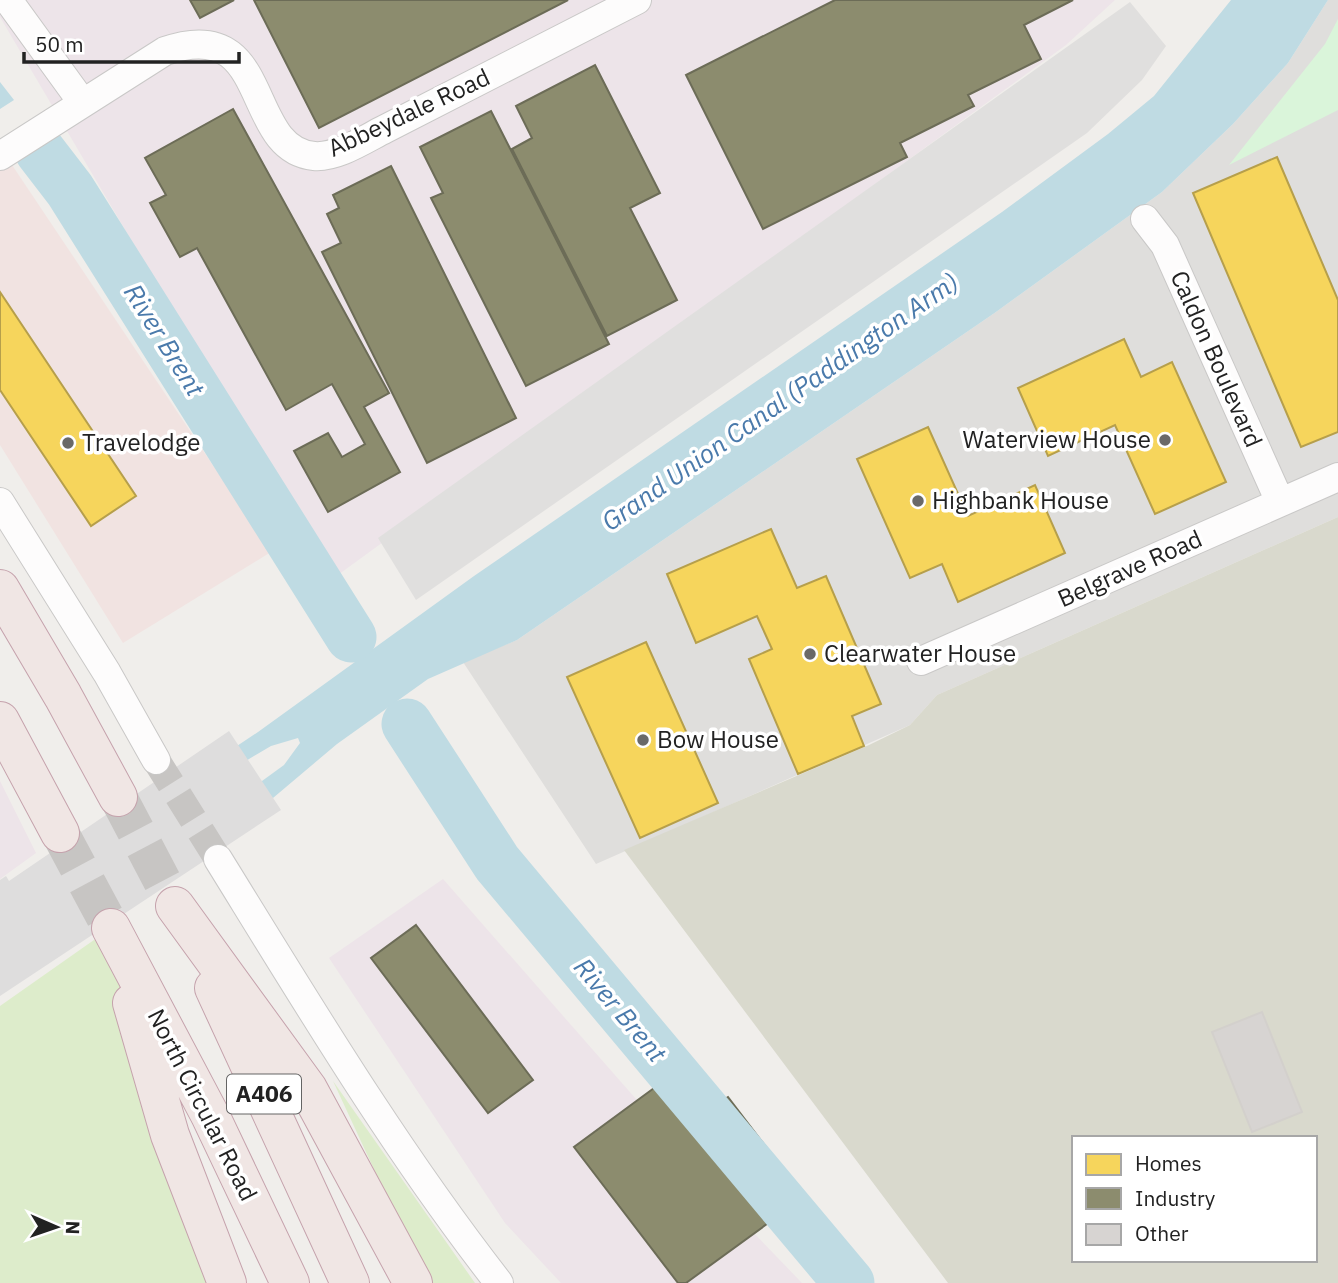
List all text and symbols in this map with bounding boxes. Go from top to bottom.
scale bar [24,21,240,65]
text: 50 m [35,30,84,58]
street label: Abbeydale Road [322,61,495,164]
water label: Grand Union Canal (Paddington Arm) [594,265,964,538]
street label: Caldon Boulevard [1164,265,1270,452]
water label: River Brent [117,277,213,403]
place label: Waterview House [963,423,1151,455]
place label: Travelodge [82,426,200,458]
marker: Waterview House [1157,432,1173,448]
marker: Travelodge [60,435,76,451]
place label: Highbank House [932,484,1109,516]
marker: Highbank House [910,493,926,509]
street label: Belgrave Road [1052,522,1207,614]
place label: Clearwater House [824,637,1016,669]
marker: Clearwater House [802,646,818,662]
place label: Bow House [657,723,779,755]
marker: Bow House [635,732,651,748]
water label: River Brent [567,950,675,1069]
street label: North Circular Road [141,1003,265,1206]
road number: A406 [227,1074,301,1114]
legend [1072,1136,1317,1262]
text: Homes [1135,1149,1202,1177]
text: Industry [1135,1184,1216,1212]
north arrow [21,1192,91,1262]
text: Other [1135,1219,1189,1247]
text: N [61,1220,85,1235]

